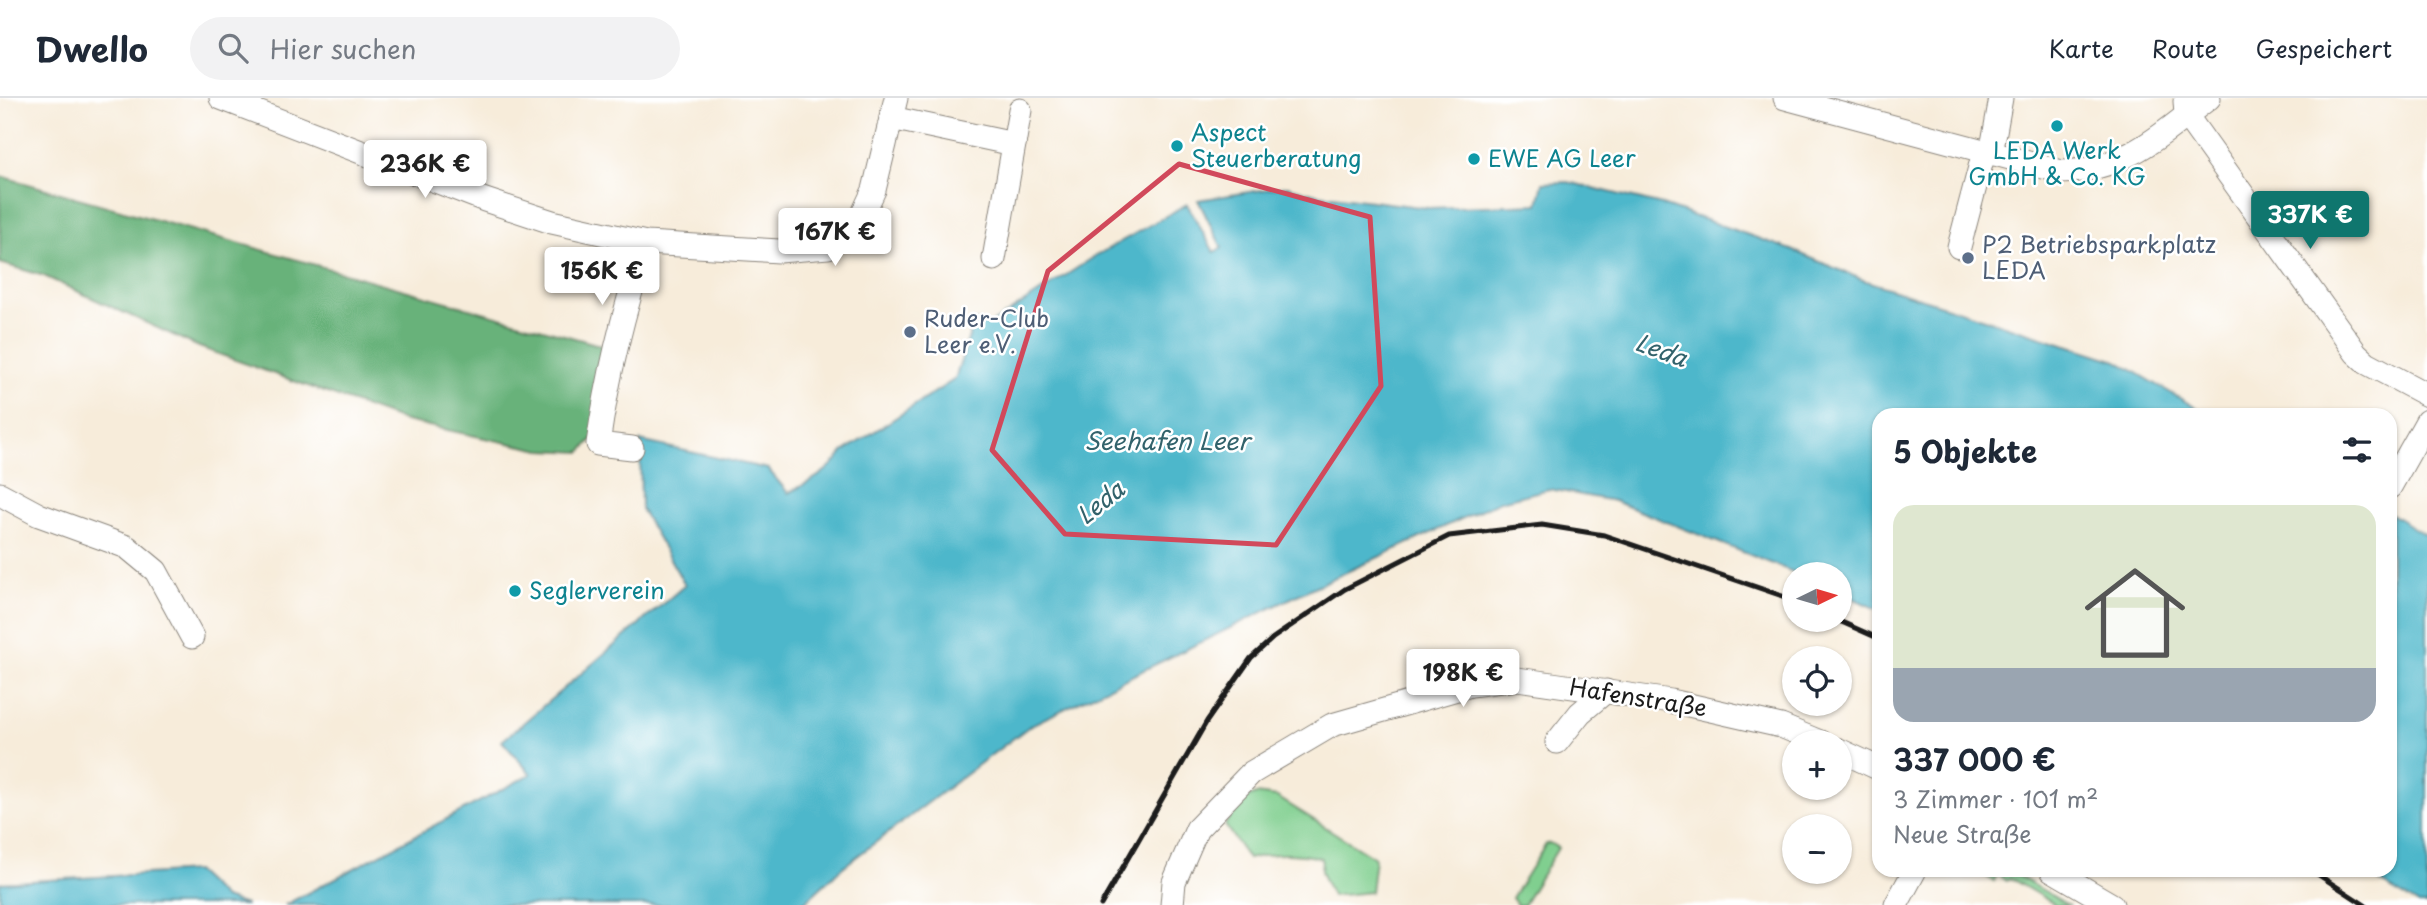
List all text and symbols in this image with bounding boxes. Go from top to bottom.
search box [190,17,680,80]
text: Dwello [35,23,148,73]
icon: search [214,29,252,67]
text: Hier suchen [270,29,417,68]
text: Karte [2049,30,2114,66]
text: Route [2152,30,2218,66]
text: Gespeichert [2256,30,2392,66]
place label: Aspect Steuerberatung [1191,114,1362,175]
marker: LEDA Werk GmbH & Co. KG [2049,118,2065,134]
place label: LEDA Werk GmbH & Co. KG [1968,132,2146,193]
marker: Aspect Steuerberatung [1169,138,1185,154]
pin: 236K € [368,140,482,200]
place label: EWE AG Leer [1488,140,1636,175]
text: 236K € [380,145,470,180]
marker: EWE AG Leer [1466,151,1482,167]
pin: 337K € [2253,192,2367,251]
text: 337K € [2267,196,2353,231]
pin: 167K € [778,208,892,268]
text: 167K € [794,213,876,248]
place label: P2 Betriebsparkplatz LEDA [1982,226,2216,287]
pin: 156K € [545,248,659,307]
marker: P2 Betriebsparkplatz LEDA [1960,250,1976,266]
text: 156K € [560,252,644,287]
place label: Ruder-Club Leer e.V. [924,300,1049,361]
water label: Leda [1631,323,1694,375]
marker: Ruder-Club Leer e.V. [902,324,918,340]
water label: Seehafen Leer [1084,422,1253,458]
text: 5 Objekte [1893,428,2037,473]
icon: filters [2338,431,2376,469]
water label: Leda [1068,470,1133,532]
icon: home [2072,550,2198,676]
north arrow [1782,562,1852,632]
map controls [1782,562,1852,884]
place label: Seglerverein [529,572,665,607]
marker: Seglerverein [507,583,523,599]
button: locate [1782,646,1852,716]
pin: 198K € [1406,650,1520,709]
text: 198K € [1422,654,1504,689]
street label: Hafenstraße [1567,668,1710,725]
button: + [1782,730,1852,800]
text: 337 000 € [1893,736,2056,781]
text: 3 Zimmer · 101 m² [1893,781,2098,816]
button: − [1782,814,1852,884]
text: Neue Straße [1893,816,2031,851]

